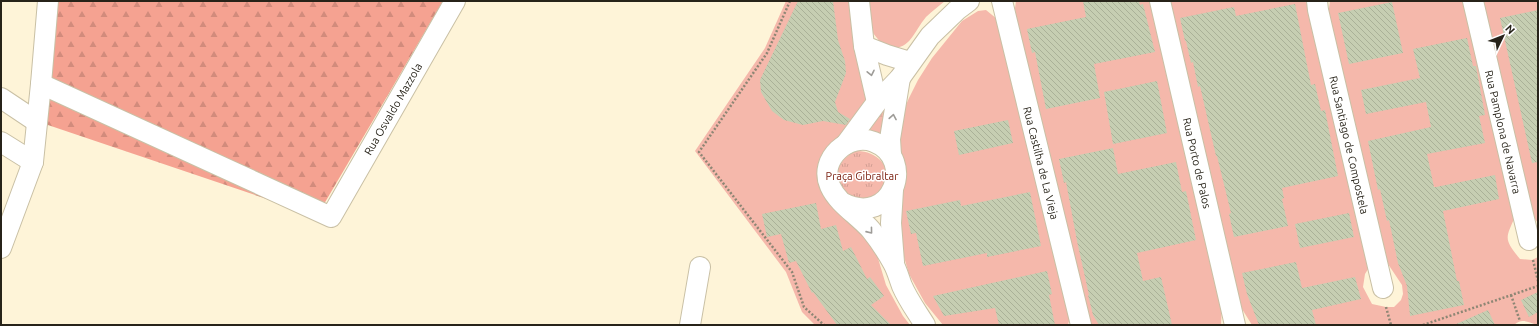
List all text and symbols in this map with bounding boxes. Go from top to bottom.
north arrow [1483,16,1523,56]
text: N [1503,22,1518,36]
street label: Rua Osvaldo Mazzola [362,61,424,157]
street label: Rua Pamplona de Navarra [1483,69,1523,195]
one-way arrow [866,70,874,77]
street label: Rua Santiago de Compostela [1327,75,1371,215]
street label: Rua Castilha de La Vieja [1021,105,1061,221]
one-way arrow [888,114,897,120]
street label: Rua Porto de Palos [1181,116,1213,210]
park label: Praça Gibraltar [826,170,899,182]
one-way arrow [866,226,873,233]

